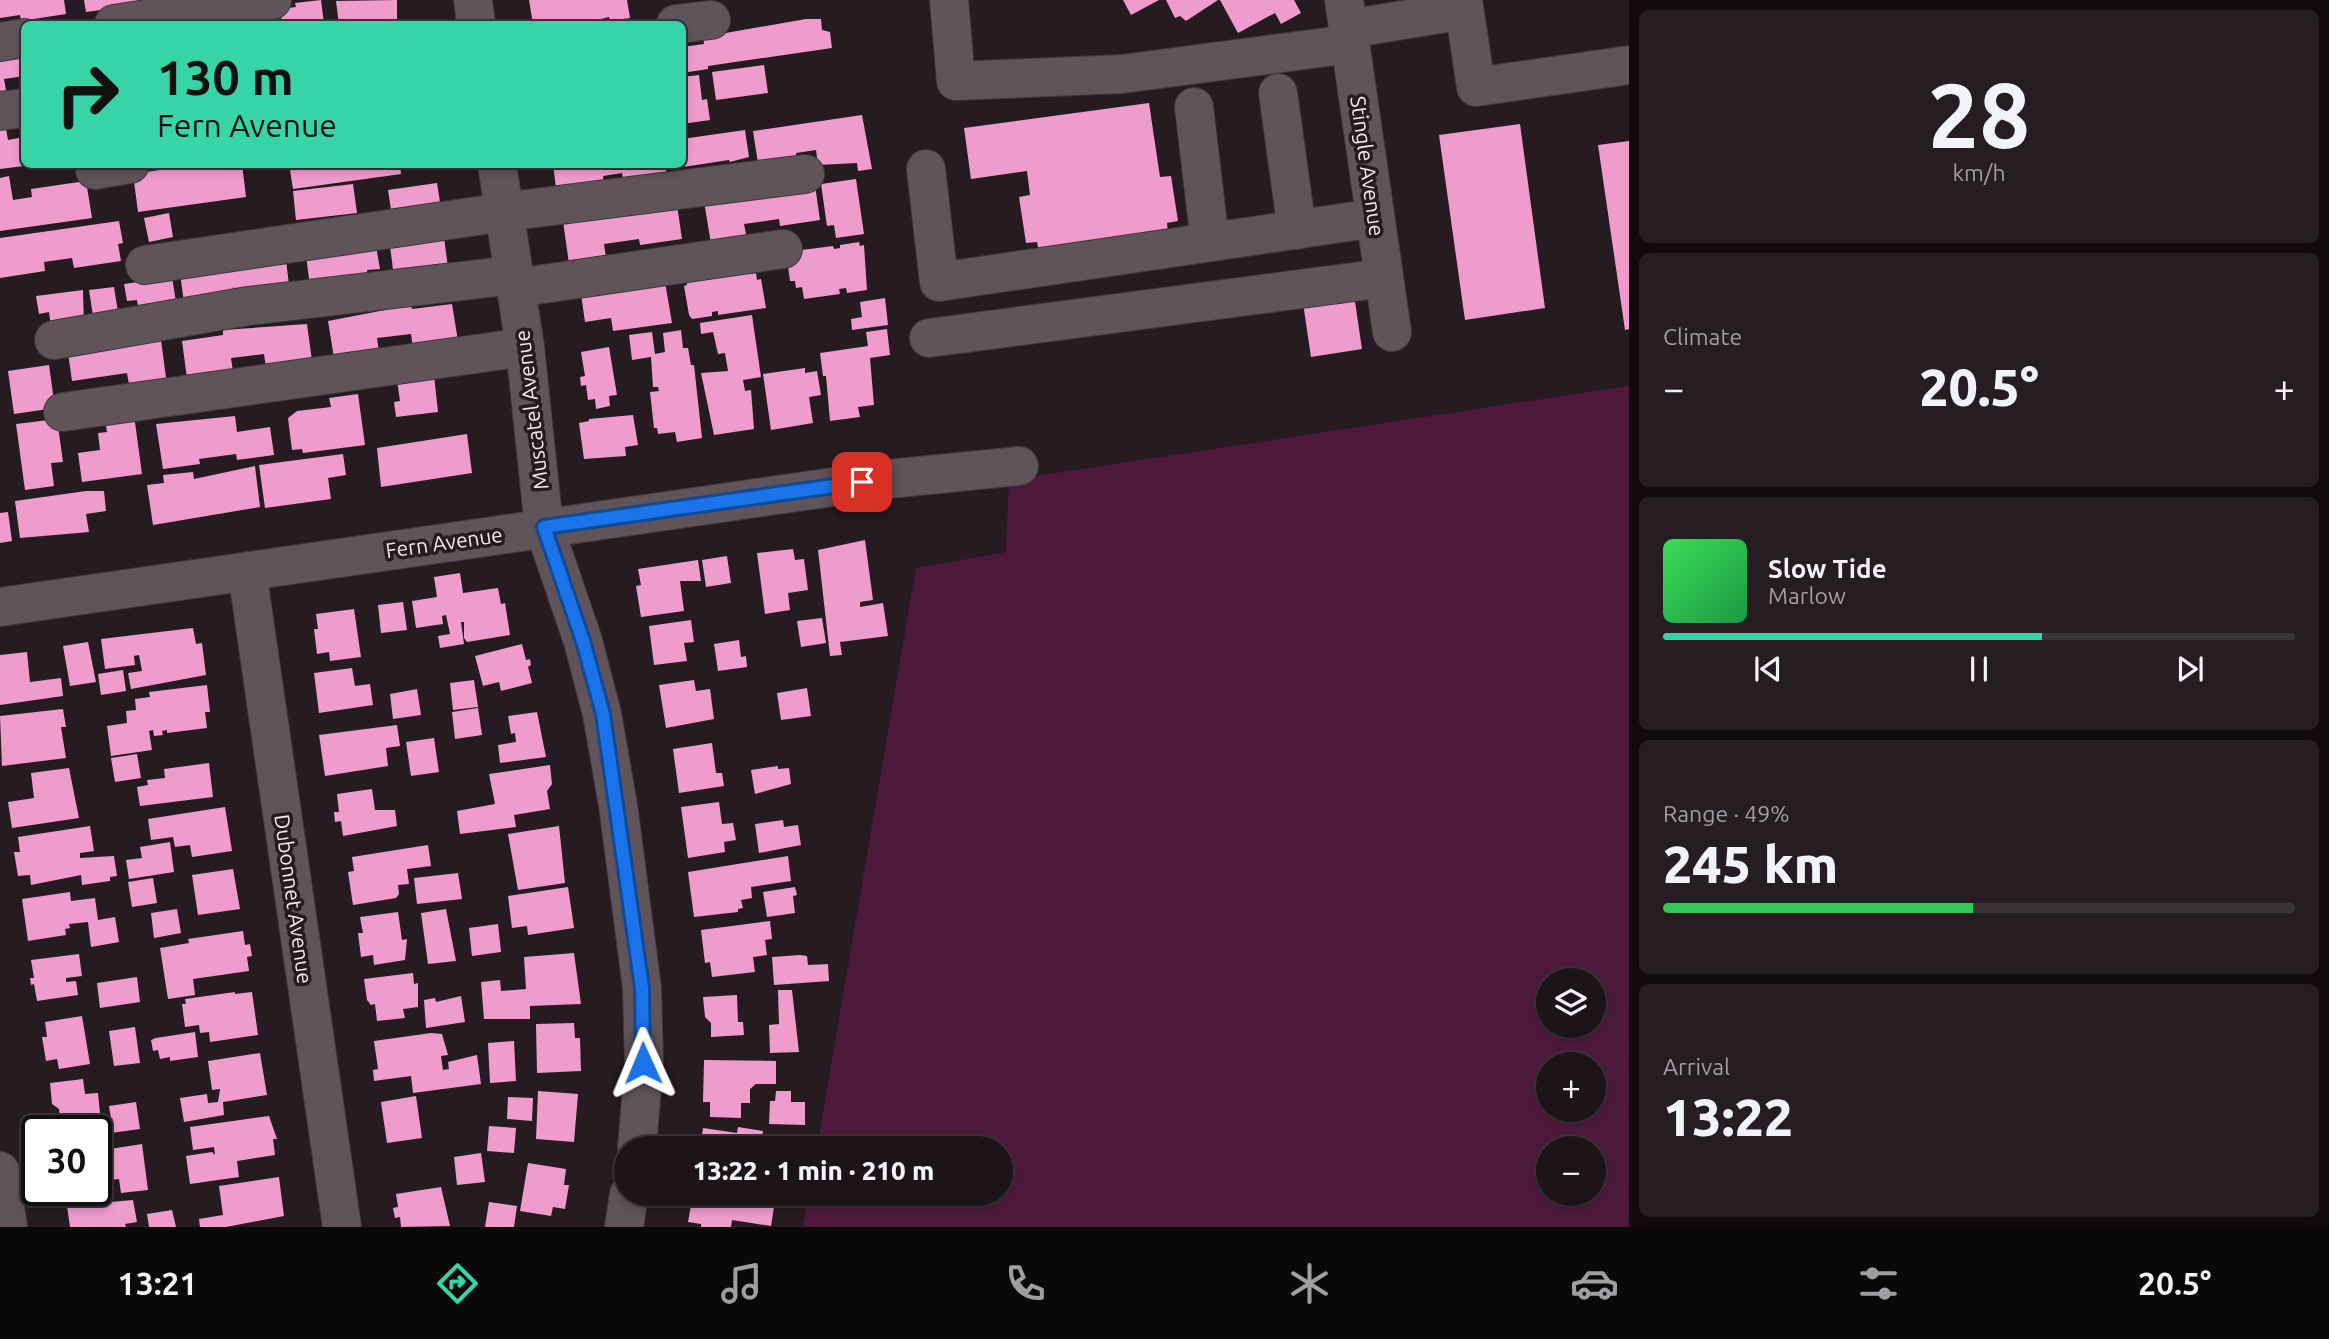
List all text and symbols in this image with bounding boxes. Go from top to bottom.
icon: right [42,49,133,140]
text: 130 m [157,49,294,104]
text: 28 [1928,63,2030,165]
street label: Stingle Avenue [1346,94,1390,238]
text: Fern Avenue [157,107,337,143]
text: km/h [1952,160,2006,185]
text: Climate [1663,324,1742,349]
street label: Muscatel Avenue [509,329,553,491]
text: 20.5° [1919,358,2039,416]
text: − [1663,367,1684,409]
text: + [2274,367,2295,409]
pin [832,452,892,512]
icon: arrive [843,463,881,501]
street label: Fern Avenue [384,522,504,562]
text: Slow Tide [1768,554,1887,583]
text: Marlow [1768,583,1846,608]
icon: previous [1749,650,1787,688]
icon: pause [1960,650,1998,688]
icon: next [2171,650,2209,688]
text: Range · 49% [1663,801,1790,826]
street label: Dubonnet Avenue [270,813,318,985]
text: 245 km [1663,835,1838,893]
map controls [1536,968,1606,1206]
button: layers [1536,968,1606,1038]
position arrow [606,1026,680,1100]
button: + [1536,1052,1606,1122]
text: Arrival [1663,1054,1730,1079]
text: 13:22 [1663,1088,1793,1146]
speed limit sign: 30 [21,1115,112,1206]
button: − [1536,1136,1606,1206]
text: 13:22 · 1 min · 210 m [693,1156,934,1185]
icon: directions [433,1259,482,1308]
icon: music [717,1259,766,1308]
icon: phone [1001,1259,1050,1308]
icon: climate [1285,1259,1334,1308]
icon: car [1570,1259,1619,1308]
icon: filters [1854,1259,1903,1308]
text: 13:21 [118,1265,198,1301]
text: 20.5° [2138,1265,2211,1301]

